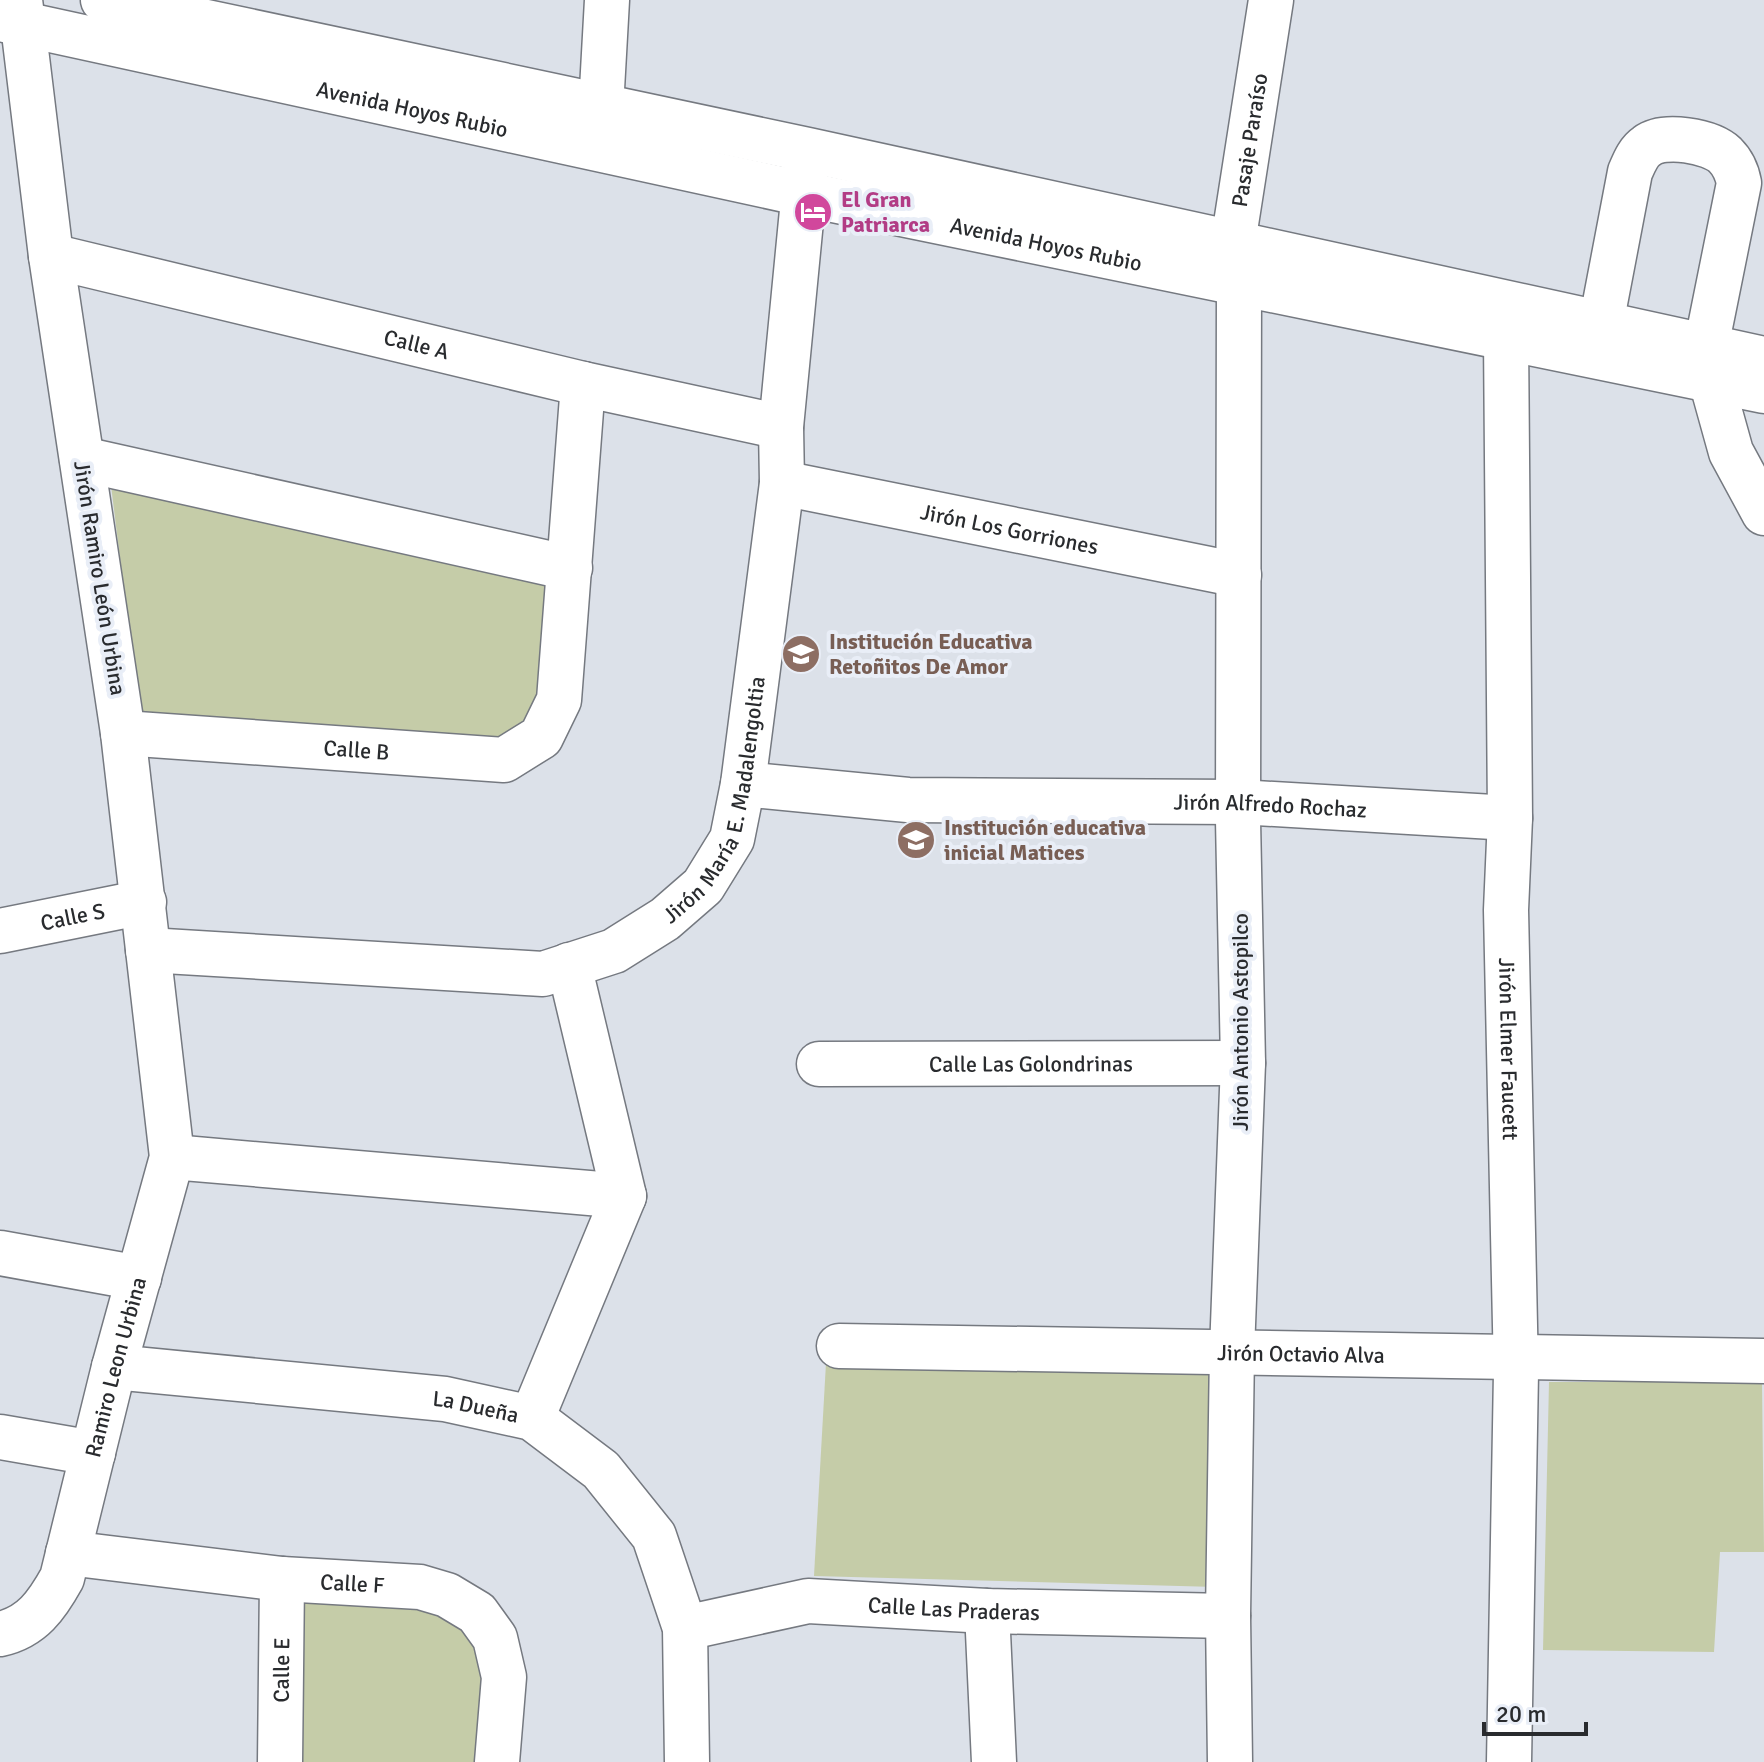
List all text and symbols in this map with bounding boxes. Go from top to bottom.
street label: Pasaje Paraíso [1225,71,1273,209]
street label: Avenida Hoyos Rubio [314,75,511,143]
place label: El Gran Patriarca [841,186,930,238]
hotel icon: El Gran Patriarca [792,191,834,233]
street label: Avenida Hoyos Rubio [948,211,1144,277]
street label: Calle A [381,323,452,365]
street label: Jirón Ramiro León Urbina [68,459,132,697]
street label: Jirón Los Gorriones [918,498,1101,560]
place label: Institución Educativa Retoñitos De Amor [829,628,1033,680]
school or university icon: Institución Educativa Retoñitos De Amor [780,633,822,675]
street label: Jirón María E. Madalengoltia [657,675,770,929]
street label: Calle B [323,734,390,765]
street label: Jirón Alfredo Rochaz [1173,788,1368,823]
place label: Institución educativa inicial Matices [944,814,1146,866]
school or university icon: Institución educativa inicial Matices [895,819,937,861]
street label: Calle S [38,897,107,936]
street label: Jirón Antonio Astopilco [1227,913,1254,1131]
street label: Jirón Elmer Faucett [1494,957,1524,1141]
street label: Calle Las Golondrinas [929,1050,1133,1077]
street label: Ramiro Leon Urbina [79,1274,152,1460]
street label: Jirón Octavio Alva [1217,1339,1385,1368]
street label: La Dueña [431,1384,521,1428]
street label: Calle F [320,1568,385,1598]
street label: Calle Las Praderas [867,1591,1040,1626]
street label: Calle E [267,1637,295,1703]
scale bar [1484,1686,1586,1736]
text: 20 m [1496,1699,1546,1729]

